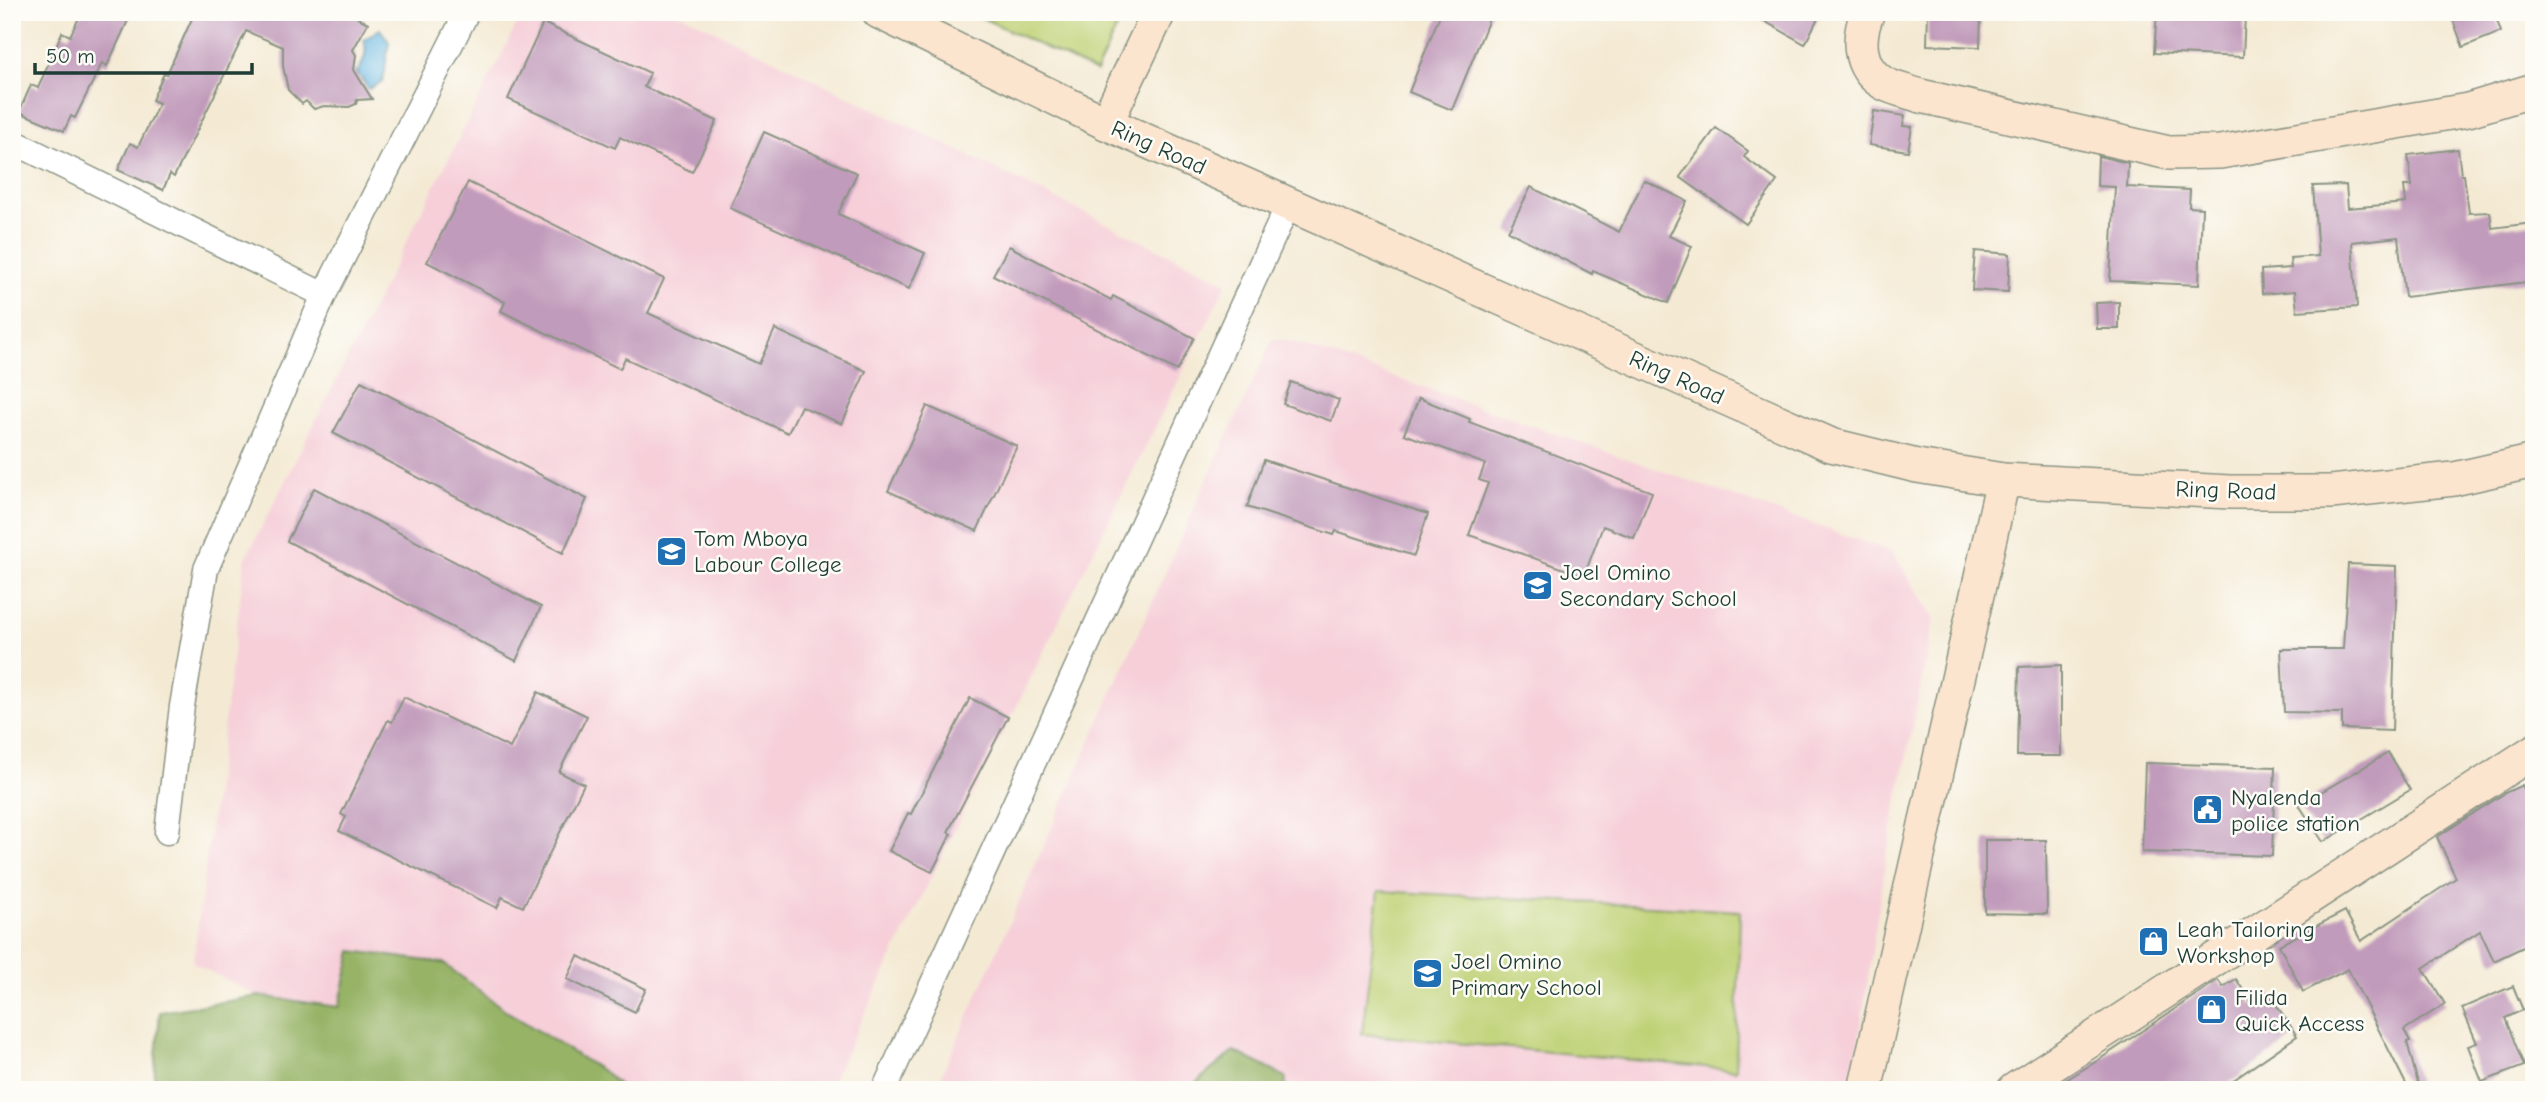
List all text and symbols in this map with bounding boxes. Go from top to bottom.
scale bar [35,32,252,76]
text: 50 m [46,44,95,68]
street label: Ring Road [1107,115,1211,180]
street label: Ring Road [1625,345,1729,410]
street label: Ring Road [2175,475,2277,506]
place label: Tom Mboya Labour College [694,525,842,578]
school or university icon: Tom Mboya Labour College [654,534,688,568]
place label: Joel Omino Secondary School [1560,559,1737,612]
school or university icon: Joel Omino Secondary School [1520,568,1554,602]
place label: Nyalenda police station [2231,784,2360,837]
public building icon: Nyalenda police station [2191,793,2225,827]
place label: Leah Tailoring Workshop [2177,916,2315,969]
shop icon: Leah Tailoring Workshop [2137,925,2171,959]
place label: Joel Omino Primary School [1451,948,1602,1001]
school or university icon: Joel Omino Primary School [1411,957,1445,991]
place label: Filida Quick Access [2235,984,2364,1037]
shop icon: Filida Quick Access [2195,993,2229,1027]

